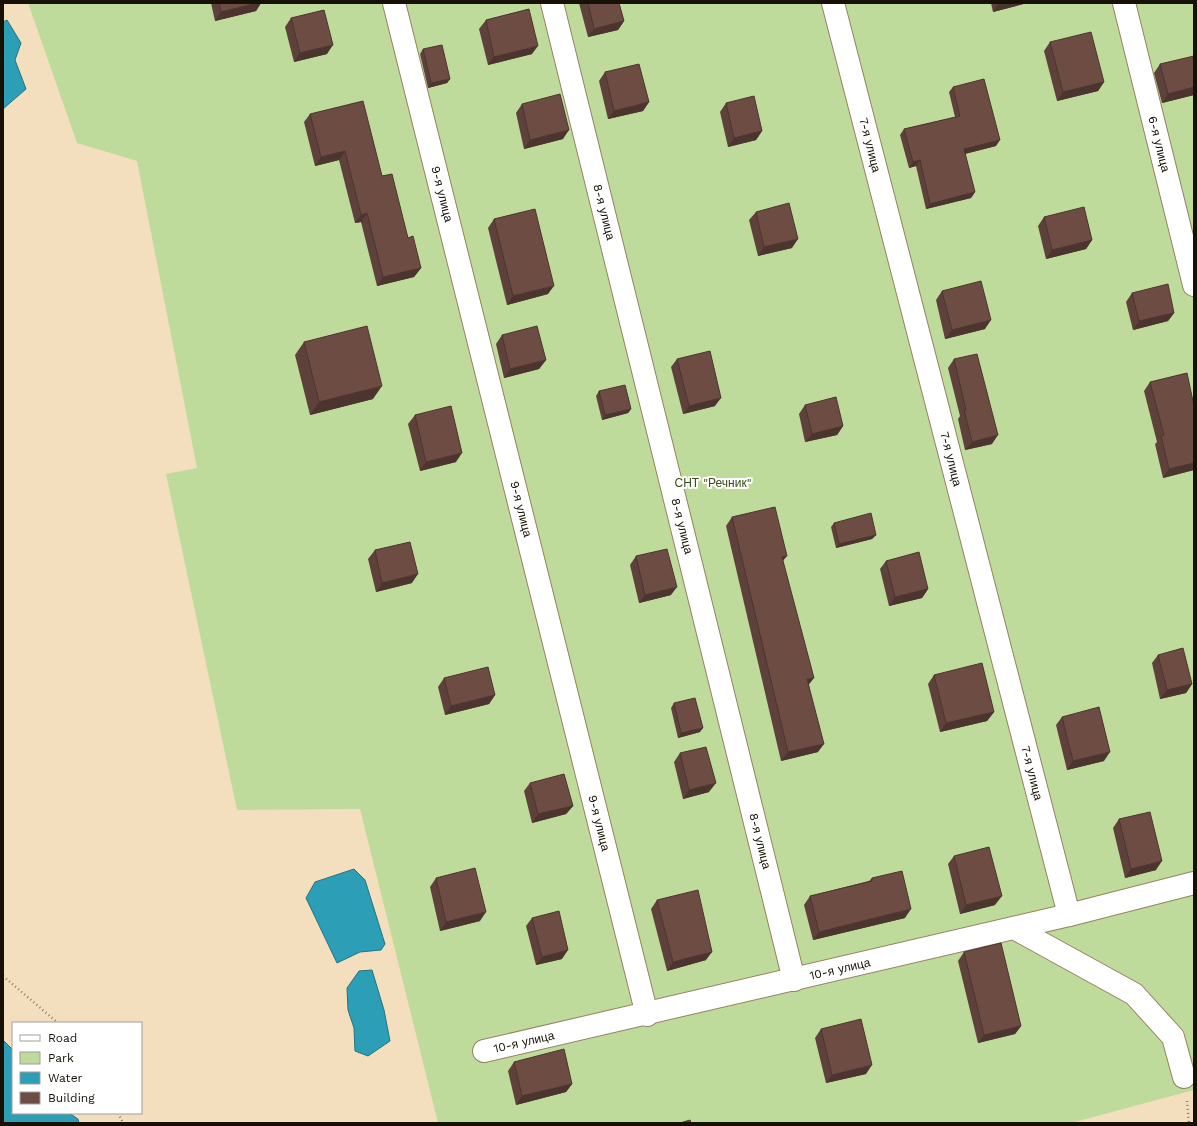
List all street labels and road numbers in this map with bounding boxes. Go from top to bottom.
street label: 6-я улица [1145,115,1173,174]
street label: 7-я улица [856,116,884,174]
street label: 9-я улица [428,165,456,224]
street label: 8-я улица [590,183,618,242]
street label: 7-я улица [937,430,965,488]
street label: 9-я улица [507,480,535,539]
street label: 8-я улица [668,497,696,556]
street label: 7-я улица [1018,744,1046,802]
street label: 9-я улица [585,794,613,853]
street label: 8-я улица [746,812,774,871]
street label: 10-я улица [808,955,872,983]
street label: 10-я улица [492,1028,556,1056]

